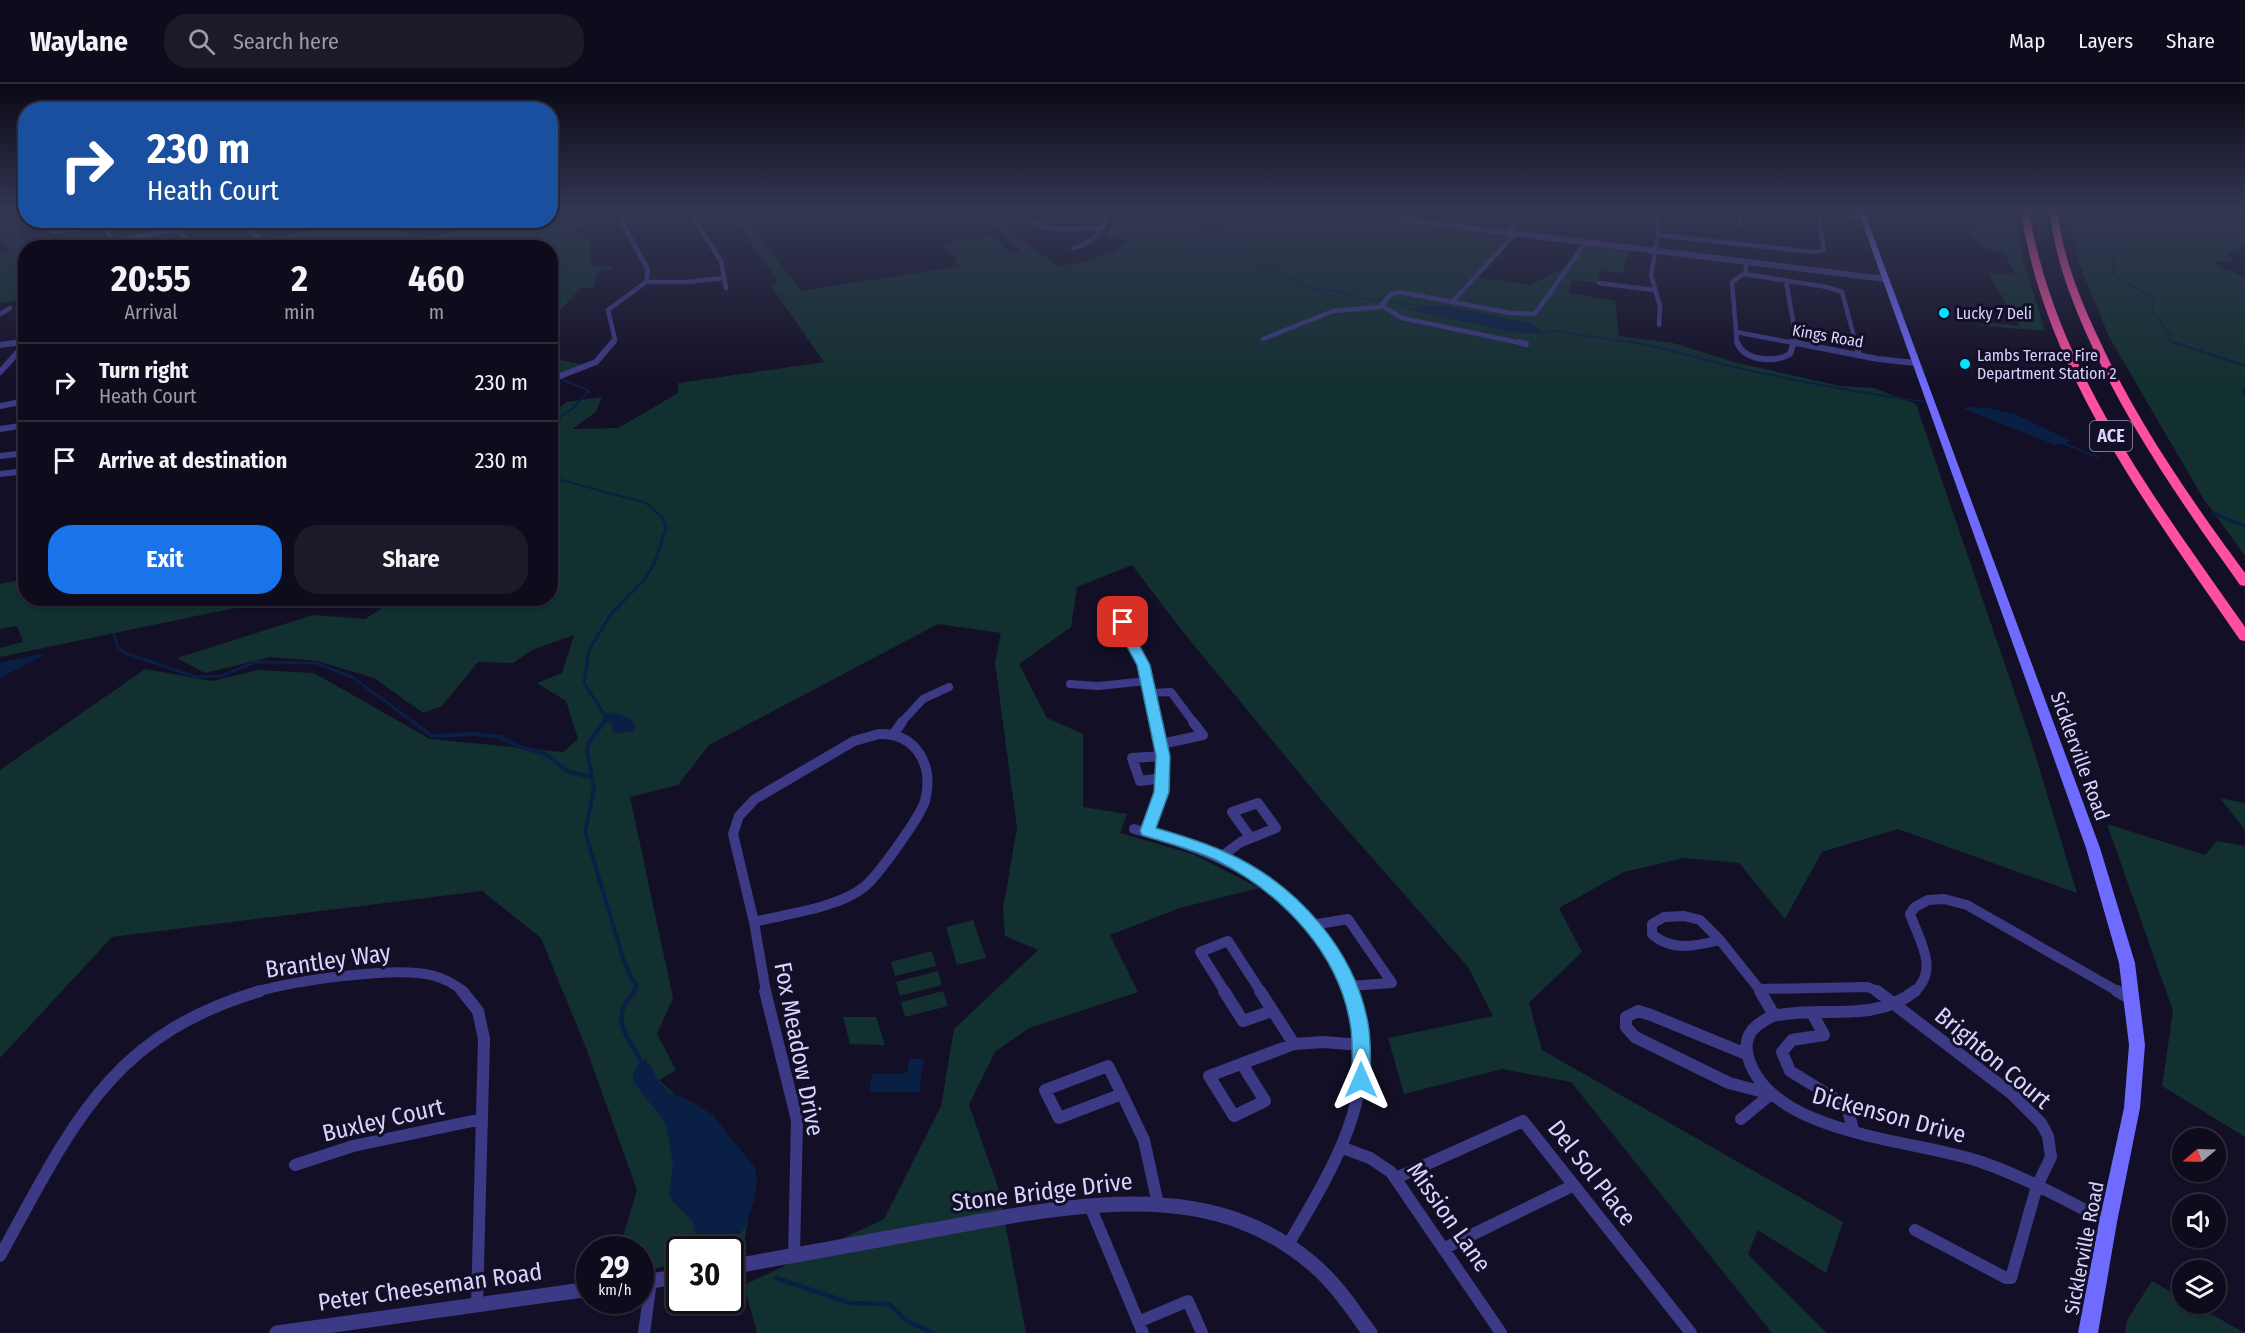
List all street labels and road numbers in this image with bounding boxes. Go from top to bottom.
street label: Kings Road [1791,320,1865,352]
road number: ACE [2090,421,2132,451]
street label: Sicklerville Road [2046,688,2114,824]
street label: Brantley Way [263,938,393,984]
street label: Fox Meadow Drive [768,960,830,1138]
street label: Brighton Court [1929,1001,2057,1115]
street label: Dickenson Drive [1809,1081,1969,1149]
street label: Buxley Court [320,1092,447,1148]
street label: Del Sol Place [1542,1115,1642,1231]
street label: Mission Lane [1401,1157,1497,1277]
street label: Stone Bridge Drive [950,1167,1134,1217]
street label: Sicklerville Road [2059,1179,2109,1317]
street label: Peter Cheeseman Road [316,1257,544,1317]

